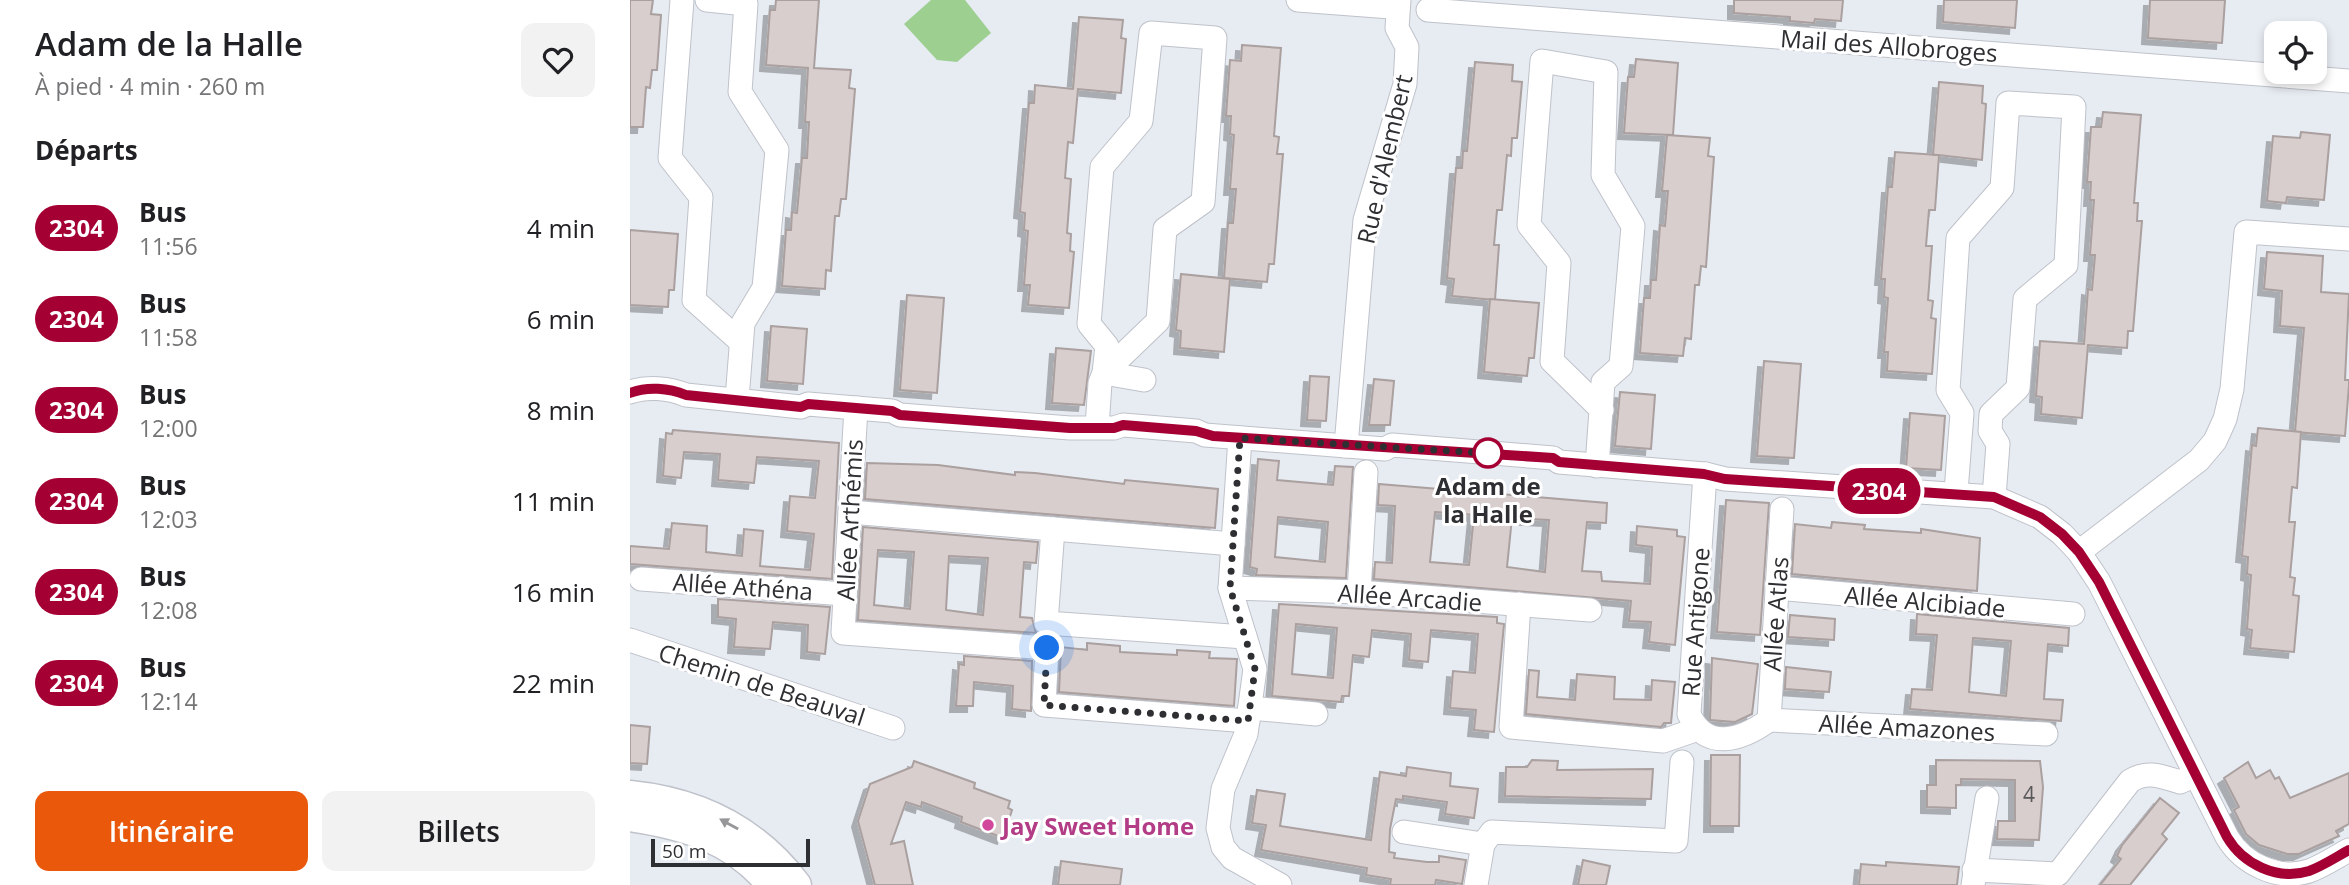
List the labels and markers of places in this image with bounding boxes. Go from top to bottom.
marker: Adam de la Halle [1473,438,1503,468]
place label: Adam de la Halle [1435,469,1541,530]
place label: Jay Sweet Home [1000,809,1194,842]
marker: Jay Sweet Home [980,817,996,833]

